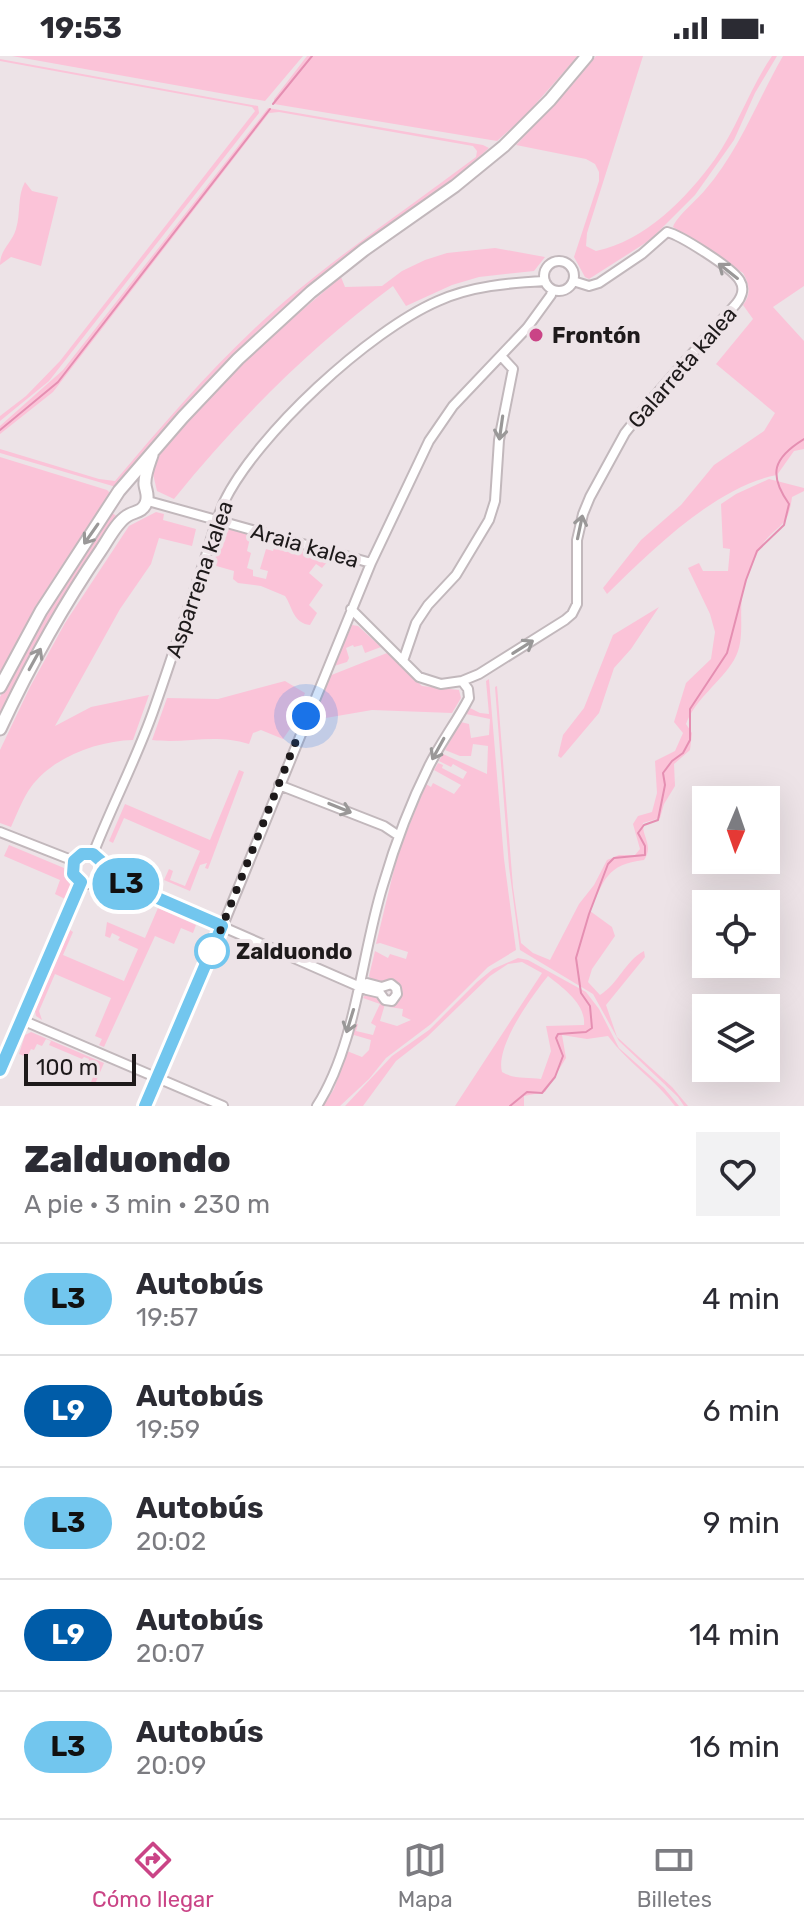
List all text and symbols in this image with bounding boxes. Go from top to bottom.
text: 19:53 [40,10,122,46]
one-way arrow [718,262,739,279]
street label: Galarreta kalea [622,301,743,434]
place label: Frontón [552,322,641,349]
marker: Frontón [527,326,545,344]
one-way arrow [493,415,508,440]
street label: Asparrena kalea [160,497,239,661]
one-way arrow [573,515,588,540]
street label: Araia kalea [248,517,362,574]
one-way arrow [83,523,99,545]
one-way arrow [511,638,534,654]
one-way arrow [27,648,43,671]
your location [286,696,326,736]
one-way arrow [430,736,446,760]
north arrow [692,786,780,874]
map controls [692,786,780,1082]
one-way arrow [327,802,352,816]
line badge: L3 [90,858,162,910]
text: L3 [108,867,144,900]
button: locate [692,890,780,978]
marker: Zalduondo [195,934,229,968]
place label: Zalduondo [236,938,352,965]
button: layers [692,994,780,1082]
one-way arrow [342,1008,357,1034]
scale bar [24,1050,136,1086]
text: 100 m [36,1054,98,1081]
button: heart [696,1132,780,1216]
text: Zalduondo [24,1136,231,1182]
text: A pie · 3 min · 230 m [24,1189,270,1220]
text: Autobús [136,1266,264,1302]
text: 4 min [702,1281,780,1317]
text: L3 [50,1282,86,1315]
text: 19:57 [136,1302,198,1333]
text: Autobús [136,1378,264,1414]
text: 6 min [702,1393,780,1429]
text: L9 [51,1394,85,1427]
text: 19:59 [136,1414,200,1445]
text: Autobús [136,1490,264,1526]
text: 9 min [703,1505,780,1541]
text: L3 [50,1506,86,1539]
text: 20:02 [136,1526,206,1557]
text: Autobús [136,1602,264,1638]
text: 14 min [689,1617,780,1653]
text: L9 [51,1618,85,1651]
text: 20:07 [136,1638,204,1669]
text: Autobús [136,1714,264,1750]
text: 16 min [690,1729,780,1765]
text: L3 [50,1730,86,1763]
text: 20:09 [136,1750,206,1781]
tab: Cómo llegar [92,1838,214,1913]
tab: Mapa [398,1838,453,1913]
tab: Billetes [637,1838,712,1913]

